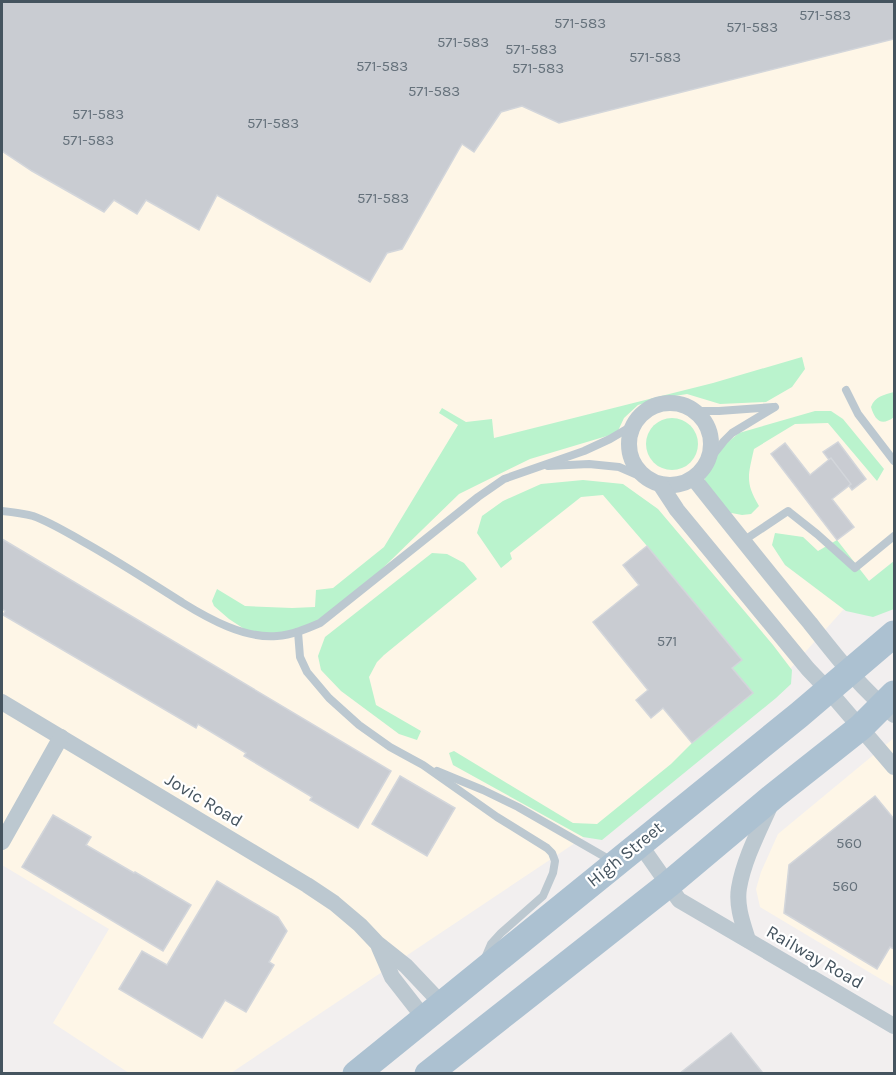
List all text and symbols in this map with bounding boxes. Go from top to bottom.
house number: 571-583 [799,6,851,24]
house number: 571-583 [554,14,606,32]
house number: 571-583 [726,18,778,36]
house number: 571-583 [437,33,489,51]
house number: 571-583 [505,40,557,58]
house number: 571-583 [629,48,681,66]
house number: 571-583 [356,57,408,75]
house number: 571-583 [512,59,564,77]
house number: 571-583 [408,82,460,100]
house number: 571-583 [72,105,124,123]
house number: 571-583 [247,114,299,132]
house number: 571-583 [62,131,114,149]
house number: 571-583 [357,189,409,207]
house number: 571 [657,632,677,650]
street label: Jovic Road [161,768,247,832]
street label: High Street [582,816,668,892]
house number: 560 [836,834,862,852]
house number: 560 [832,877,858,895]
street label: Railway Road [763,920,867,994]

